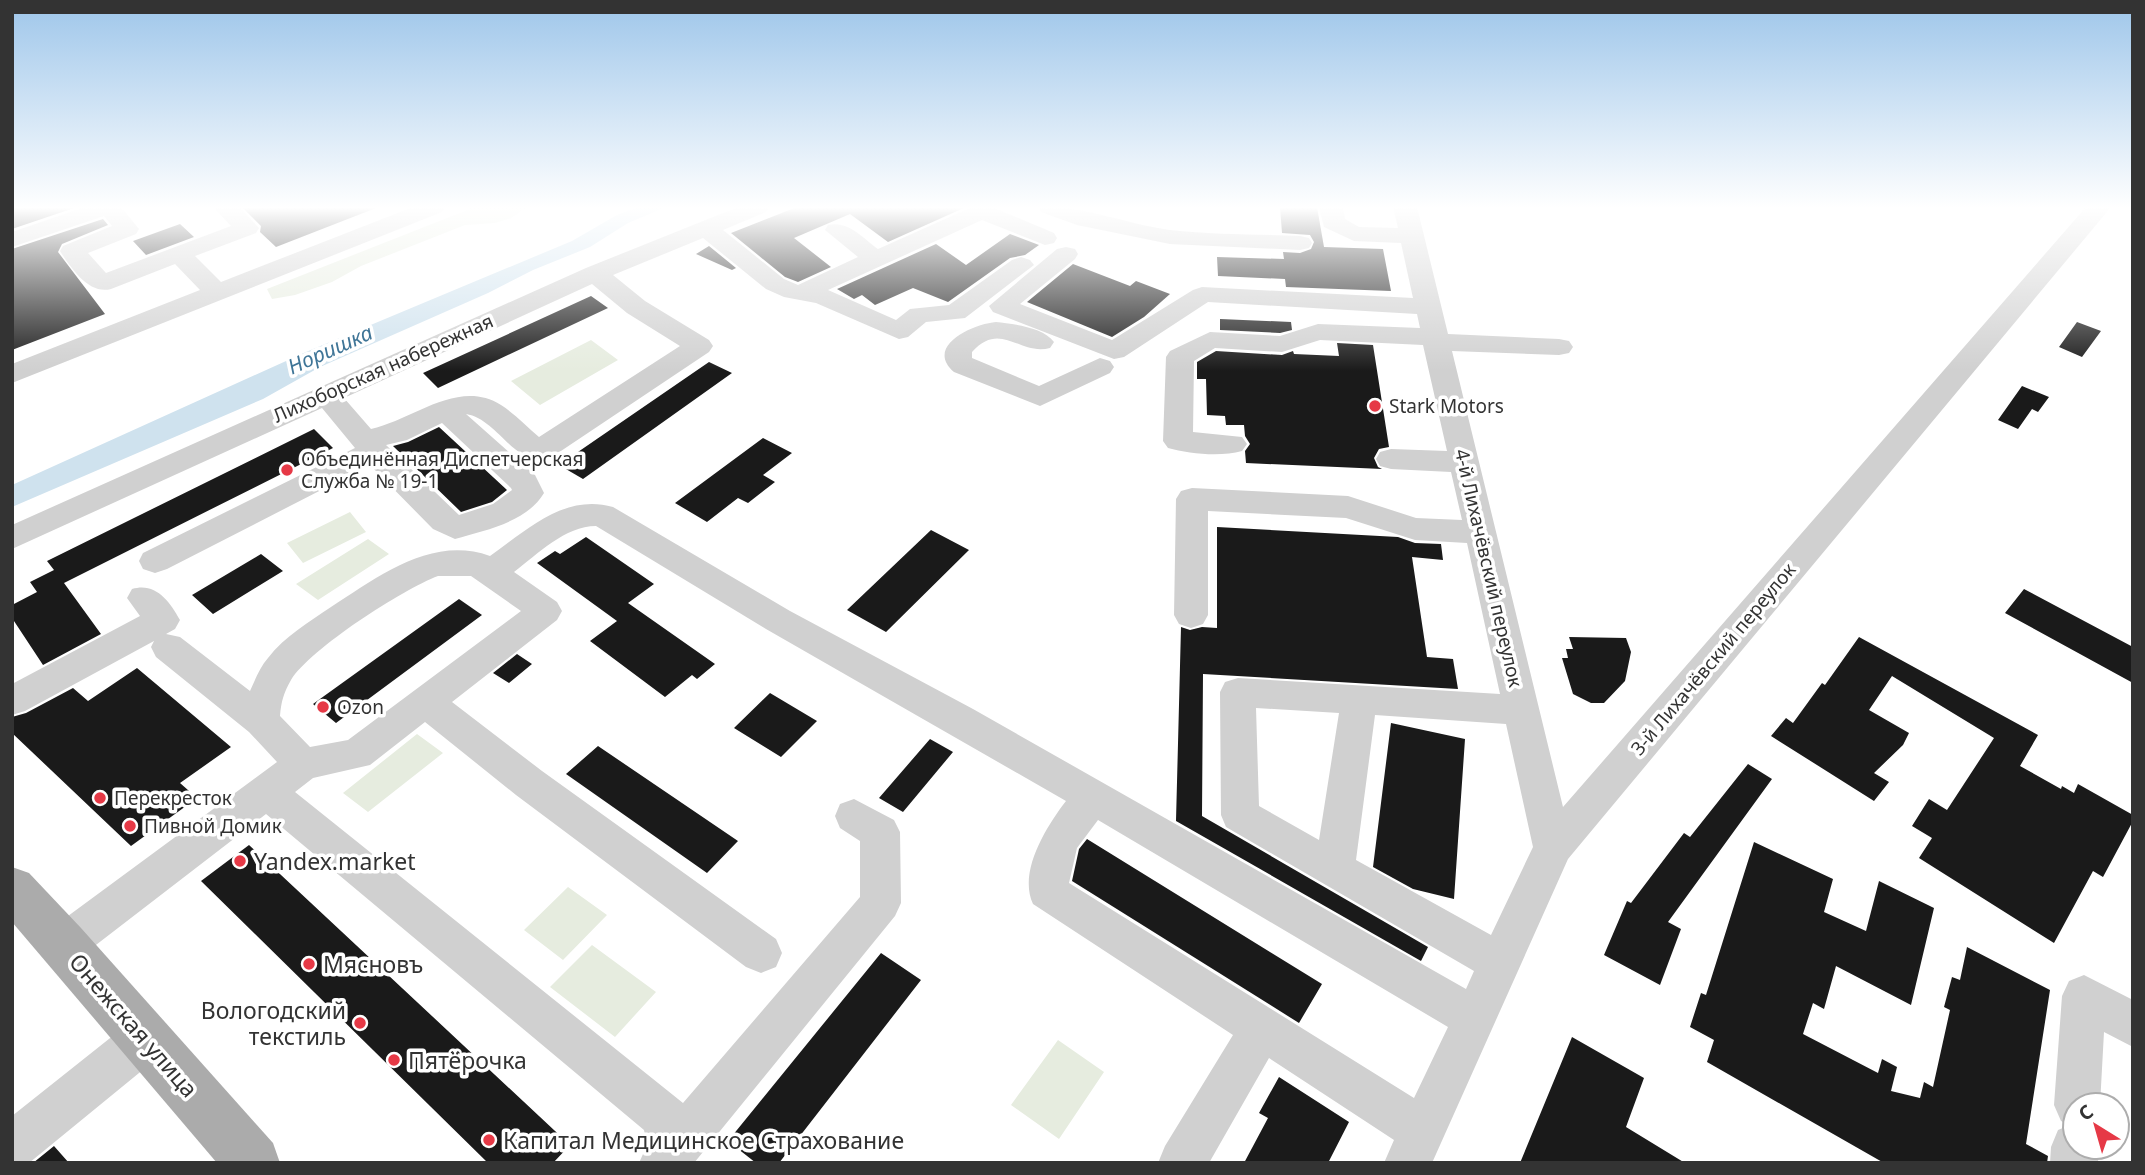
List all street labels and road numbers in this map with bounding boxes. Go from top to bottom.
street label: Лихоборская набережная [269,308,497,428]
street label: 4-й Лихачёвский переулок [1449,446,1529,690]
street label: 3-й Лихачёвский переулок [1625,557,1801,761]
street label: Онежская улица [62,946,206,1104]

